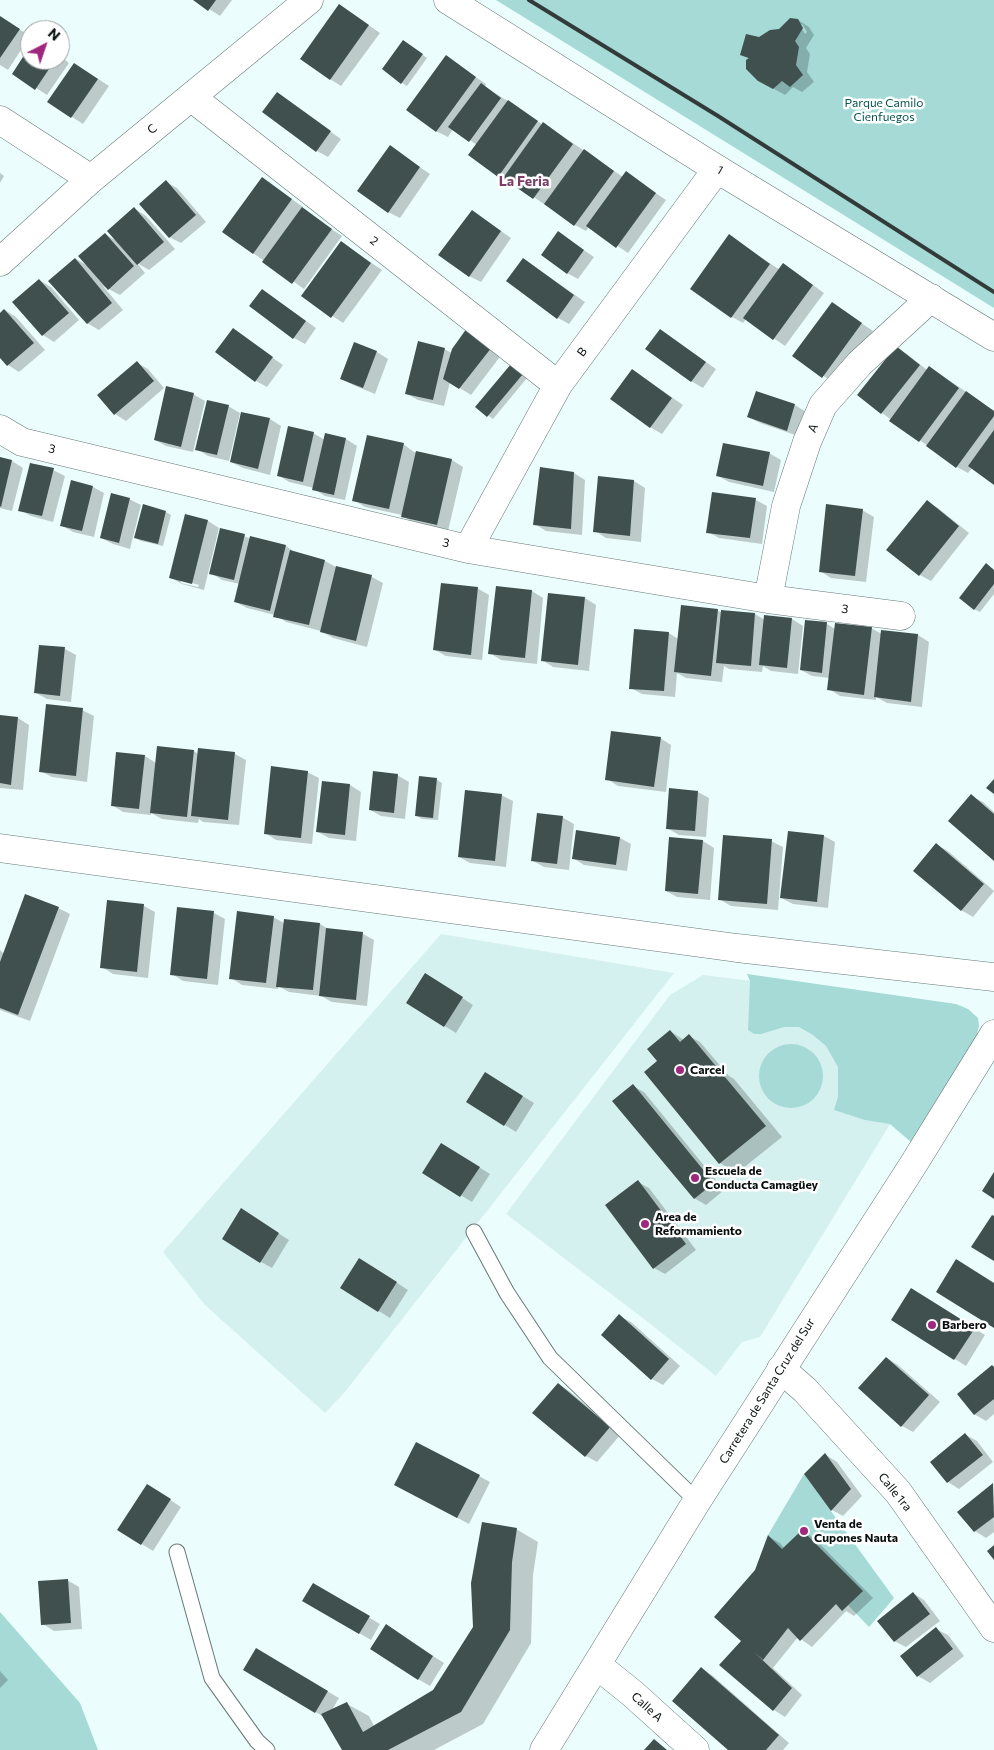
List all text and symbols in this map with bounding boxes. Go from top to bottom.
north arrow [20,20,70,70]
text: N [45,24,64,44]
park label: Parque Camilo Cienfuegos [844,96,924,124]
street label: C [144,121,160,137]
street label: 1 [714,163,726,177]
district label: La Feria [499,173,549,189]
street label: 2 [367,233,381,249]
street label: B [574,345,590,359]
street label: A [805,421,821,435]
street label: 3 [47,441,57,457]
street label: 3 [441,535,451,551]
street label: 3 [841,601,849,617]
place label: Carcel [690,1063,725,1077]
marker: Carcel [674,1064,686,1076]
place label: Escuela de Conducta Camagüey [705,1164,818,1192]
marker: Escuela de Conducta Camagüey [689,1172,701,1184]
place label: Area de Reformamiento [655,1210,742,1238]
marker: Area de Reformamiento [639,1218,651,1230]
street label: Carretera de Santa Cruz del Sur [716,1316,818,1466]
place label: Barbero [942,1318,987,1332]
marker: Barbero [926,1319,938,1331]
street label: Calle 1ra [875,1470,915,1514]
place label: Venta de Cupones Nauta [814,1517,898,1545]
marker: Venta de Cupones Nauta [798,1525,810,1537]
street label: Calle A [628,1689,666,1725]

